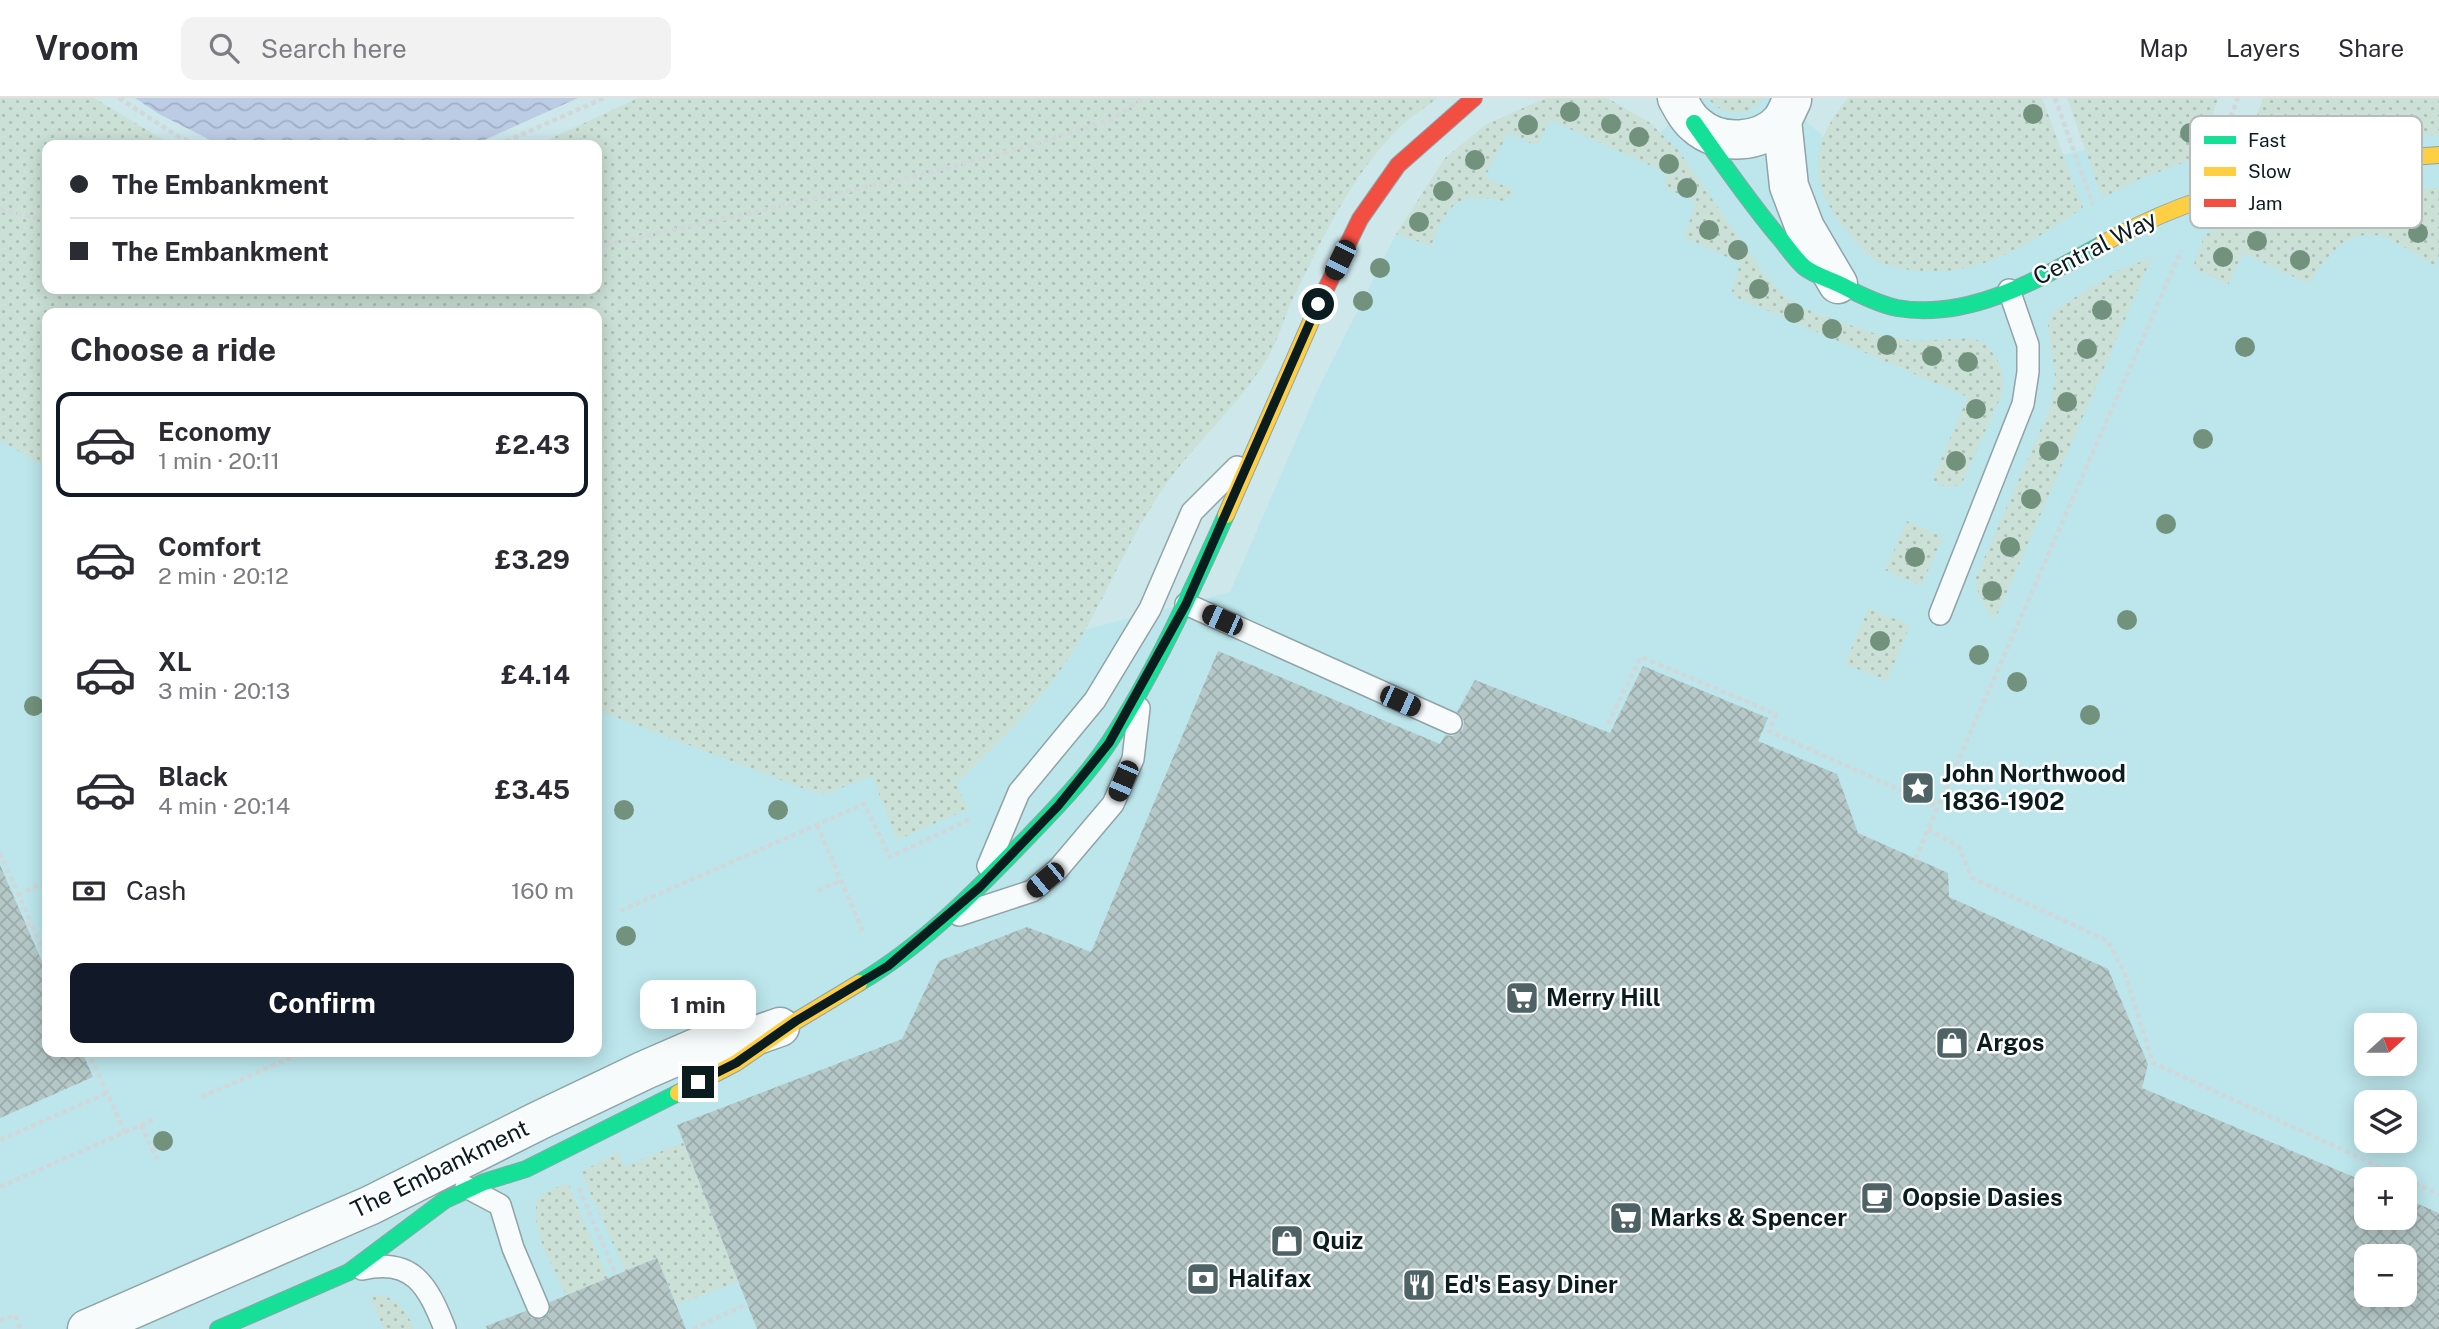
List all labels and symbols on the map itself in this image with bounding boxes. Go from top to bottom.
legend [2190,116,2422,228]
text: Fast [2248,129,2286,151]
text: Slow [2248,160,2292,182]
text: Jam [2248,192,2282,214]
street label: Central Way [2028,204,2161,290]
car [1322,237,1359,283]
route start [1302,288,1334,320]
car [1199,602,1246,638]
car [1377,683,1424,719]
car [1106,758,1141,804]
place label: John Northwood 1836-1902 [1942,759,2126,815]
place icon: John Northwood 1836-1902 [1899,769,1937,807]
car [1023,858,1068,902]
supermarket icon: Merry Hill [1503,979,1541,1017]
callout: 1 min [640,981,756,1030]
place label: Merry Hill [1546,983,1661,1011]
north arrow [2354,1013,2417,1076]
shop icon: Argos [1933,1024,1971,1062]
place label: Argos [1976,1028,2044,1056]
route end [682,1066,714,1098]
street label: The Embankment [346,1113,533,1223]
cafe icon: Oopsie Dasies [1858,1179,1896,1217]
place label: Oopsie Dasies [1902,1183,2063,1211]
supermarket icon: Marks & Spencer [1607,1199,1645,1237]
place label: Marks & Spencer [1650,1203,1847,1231]
shop icon: Quiz [1268,1222,1306,1260]
place label: Quiz [1312,1226,1363,1254]
bank icon: Halifax [1184,1260,1222,1298]
place label: Halifax [1228,1264,1312,1292]
restaurant icon: Ed's Easy Diner [1400,1266,1438,1304]
place label: Ed's Easy Diner [1444,1270,1618,1298]

